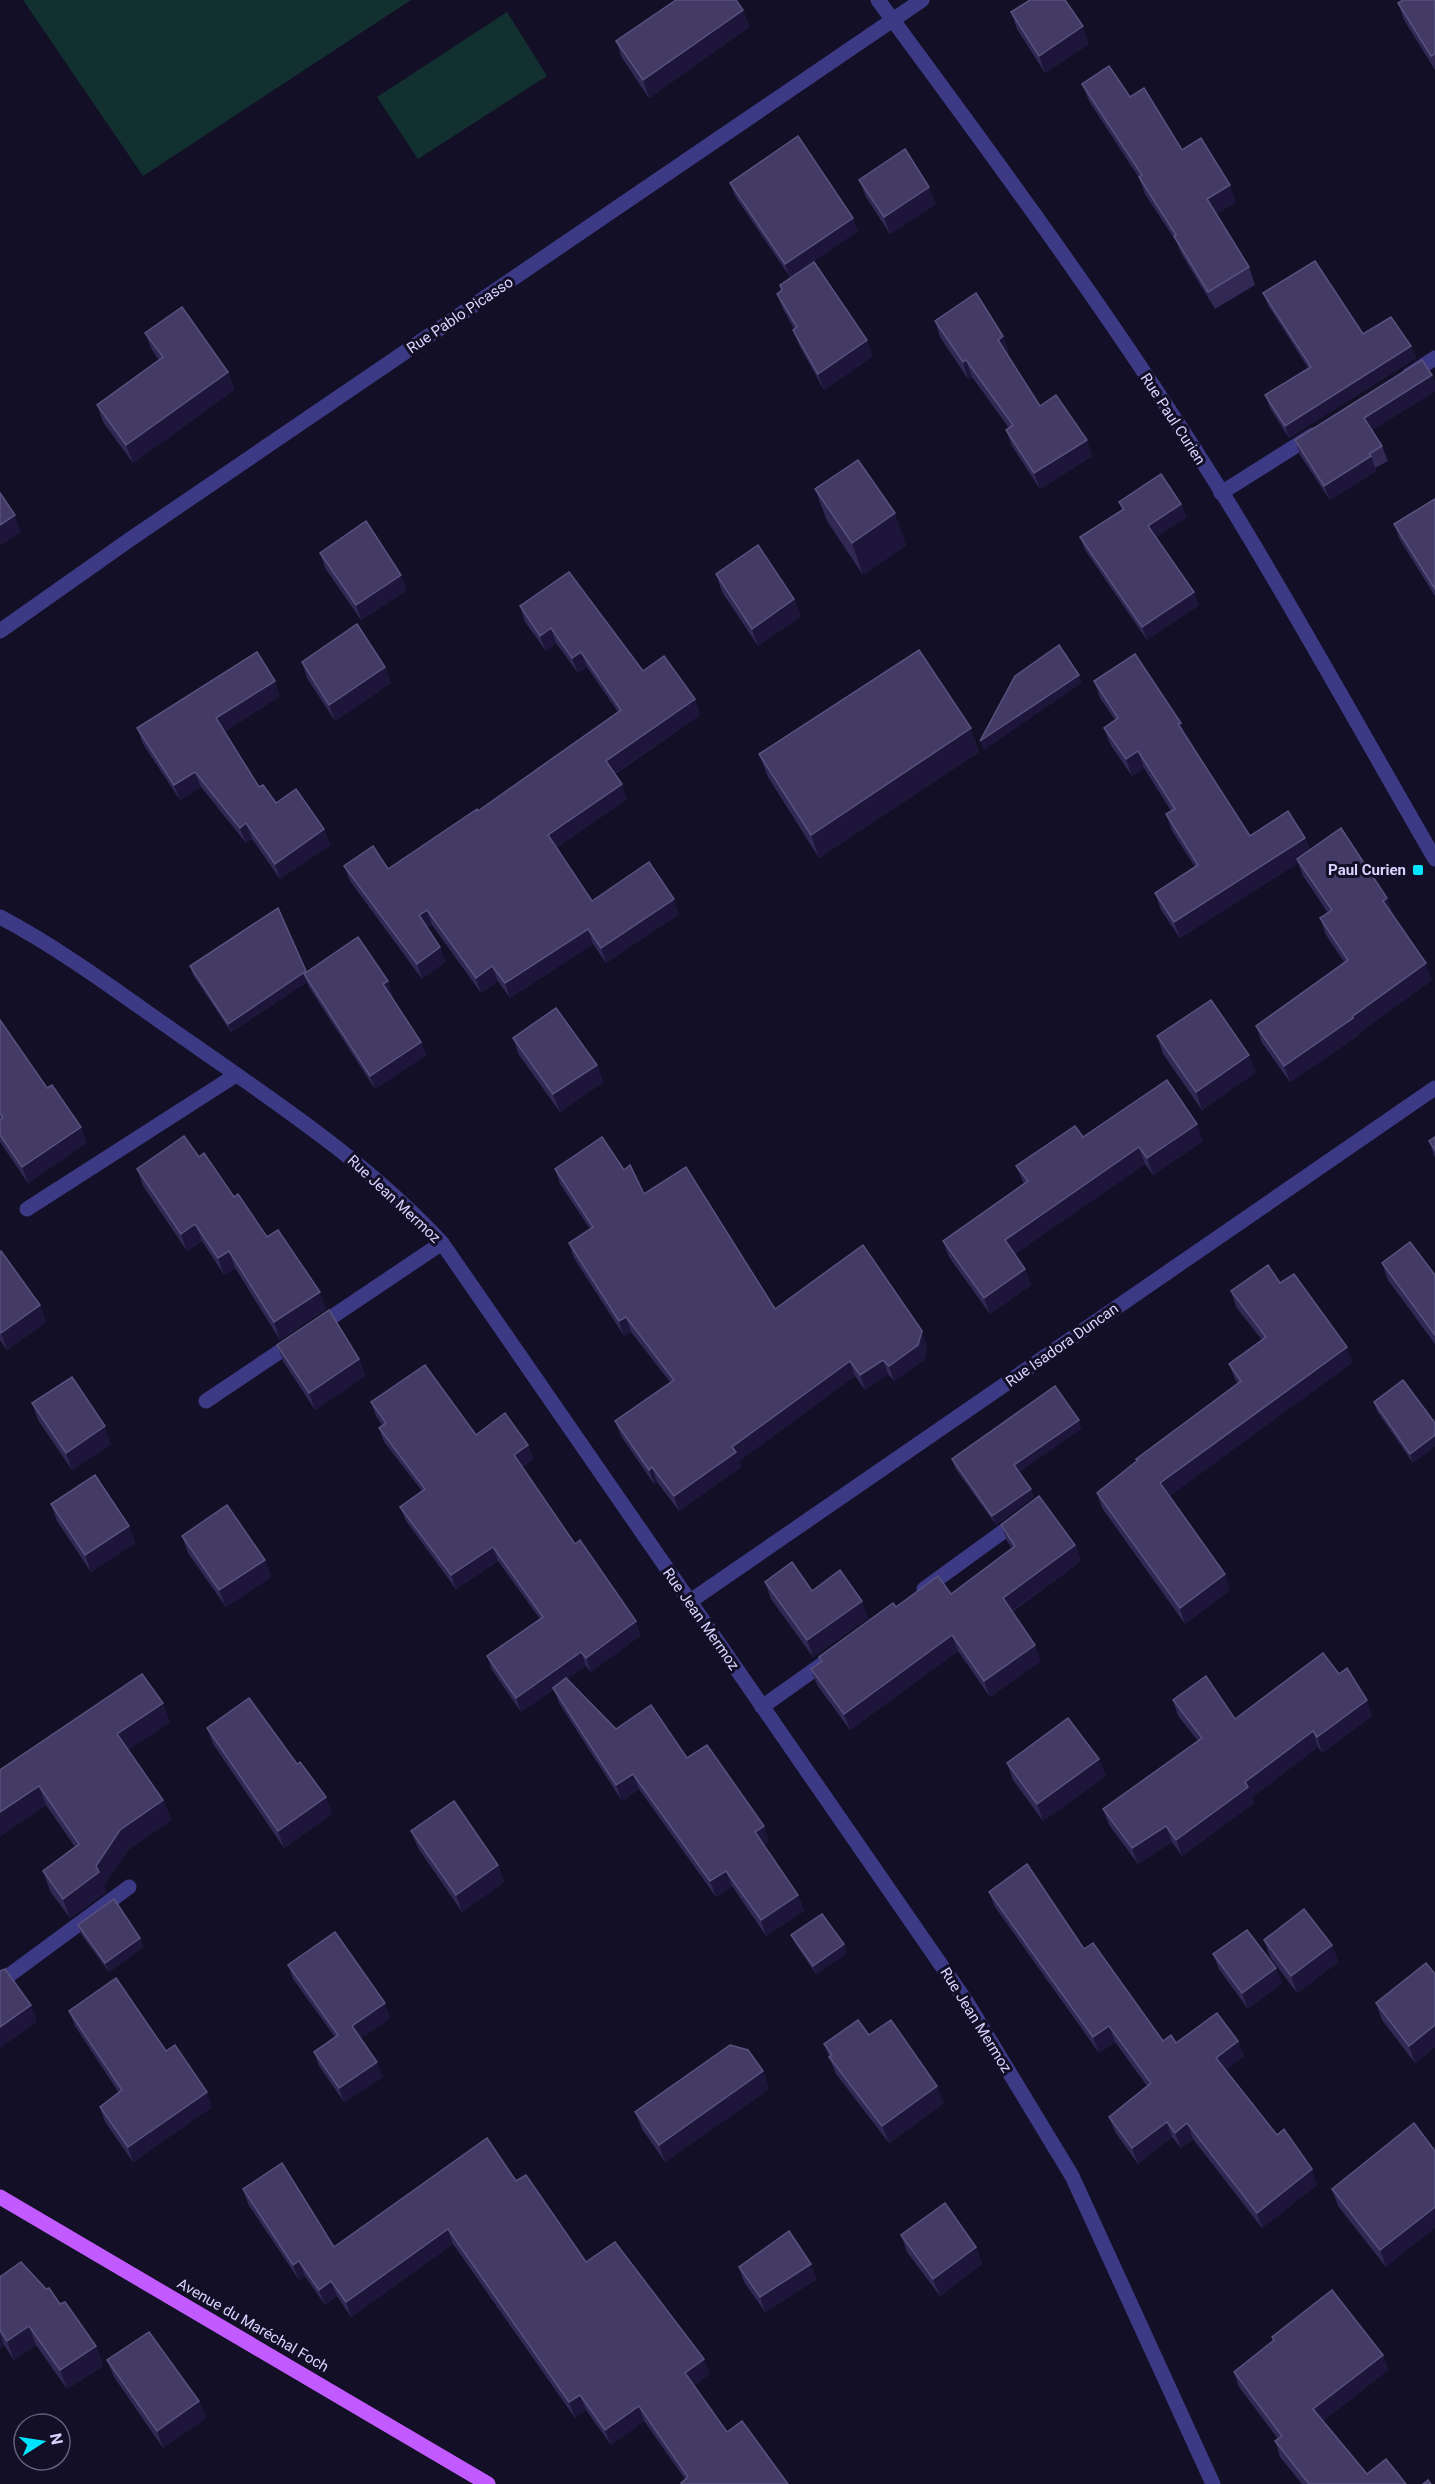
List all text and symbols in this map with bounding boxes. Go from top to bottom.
street label: Rue Pablo Picasso [403,273,517,357]
street label: Rue Paul Curien [1137,370,1209,468]
place label: Paul Curien [1328,861,1406,879]
marker: Paul Curien [1411,863,1425,877]
street label: Rue Jean Mermoz [344,1151,444,1247]
street label: Rue Isadora Duncan [1002,1299,1122,1391]
street label: Rue Jean Mermoz [659,1564,743,1674]
street label: Rue Jean Mermoz [936,1964,1016,2076]
street label: Avenue du Maréchal Foch [174,2274,332,2376]
north arrow [12,2412,72,2472]
text: N [46,2431,67,2446]

